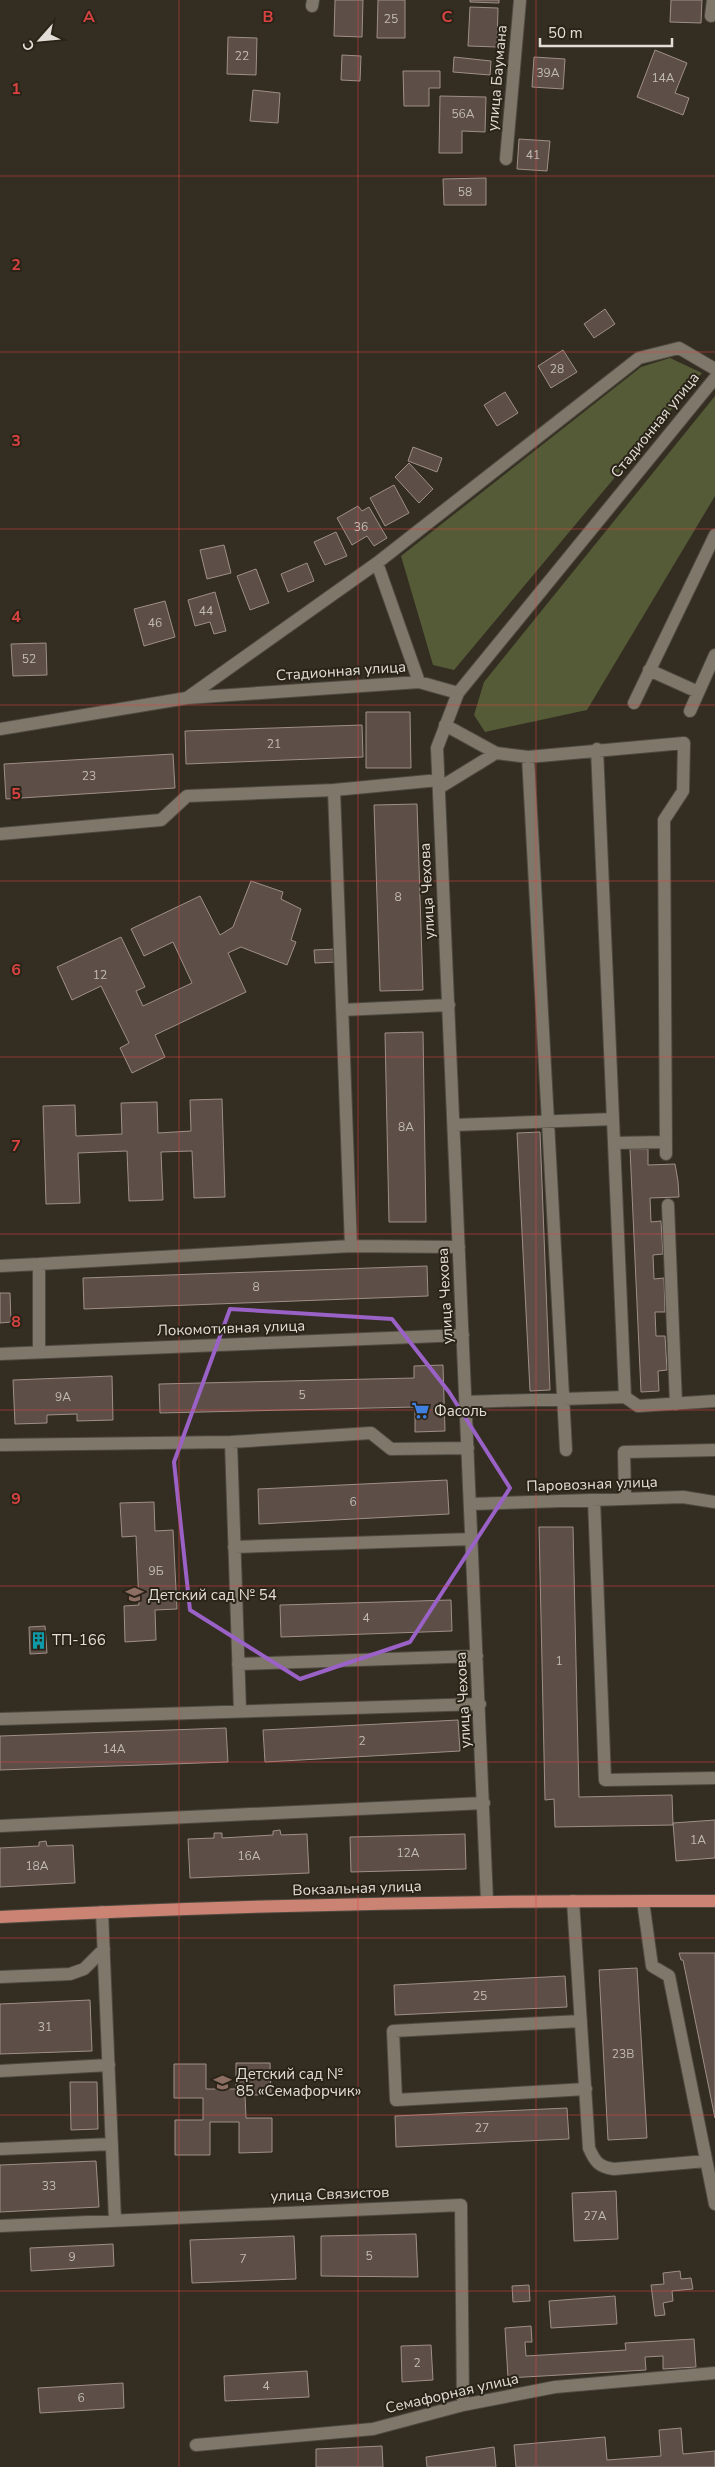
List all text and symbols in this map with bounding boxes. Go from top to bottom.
text: A [83,6,95,28]
text: B [262,6,274,28]
text: C [442,6,453,28]
house number: 25 [384,11,398,27]
north arrow [15,15,65,65]
scale bar [540,15,672,47]
text: 50 m [548,23,583,43]
street label: улица Баумана [482,24,512,132]
text: С [18,37,39,54]
house number: 22 [235,48,249,64]
house number: 39А [536,65,560,81]
house number: 14А [651,70,675,86]
text: 1 [11,78,21,100]
house number: 56А [451,106,475,122]
house number: 41 [526,147,540,163]
house number: 58 [458,184,472,200]
text: 2 [11,254,21,276]
house number: 28 [550,361,564,377]
street label: Стадионная улица [606,368,704,482]
text: 3 [11,430,21,452]
house number: 36 [354,519,368,535]
house number: 44 [199,603,213,619]
text: 4 [11,606,21,628]
house number: 46 [148,615,162,631]
house number: 52 [22,651,36,667]
street label: Стадионная улица [275,656,407,686]
house number: 21 [267,736,281,752]
house number: 23 [82,768,96,784]
text: 5 [11,783,21,805]
street label: улица Чехова [414,842,440,940]
house number: 8 [394,889,402,905]
text: 6 [11,959,21,981]
house number: 12 [93,967,107,983]
house number: 8А [398,1119,414,1135]
text: 7 [11,1135,21,1157]
street label: улица Чехова [432,1247,458,1345]
house number: 8 [252,1279,260,1295]
text: 8 [11,1311,21,1333]
street label: Локомотивная улица [156,1315,306,1341]
house number: 5 [298,1387,306,1403]
house number: 9А [55,1389,71,1405]
supermarket icon: Фасоль [410,1401,430,1421]
place label: Фасоль [434,1401,487,1421]
street label: Паровозная улица [526,1472,658,1496]
text: 9 [11,1488,21,1510]
house number: 6 [349,1494,357,1510]
house number: 9Б [148,1563,164,1579]
school or university icon: Детский сад № 54 [124,1585,144,1605]
place label: Детский сад № 54 [148,1585,277,1605]
house number: 4 [362,1610,370,1626]
building icon: ТП-166 [28,1630,48,1650]
place label: ТП-166 [52,1630,106,1650]
street label: улица Чехова [450,1651,476,1749]
house number: 1 [555,1653,563,1669]
house number: 2 [358,1733,366,1749]
house number: 14А [102,1741,126,1757]
house number: 1А [690,1832,706,1848]
house number: 12А [396,1845,420,1861]
house number: 16А [237,1848,261,1864]
house number: 18А [25,1858,49,1874]
street label: Вокзальная улица [292,1876,422,1900]
house number: 25 [473,1988,487,2004]
house number: 31 [38,2019,52,2035]
house number: 23В [612,2046,634,2062]
place label: Детский сад № 85 «Семафорчик» [236,2064,361,2101]
school or university icon: Детский сад № 85 «Семафорчик» [212,2073,232,2093]
house number: 27 [475,2120,489,2136]
house number: 33 [42,2178,56,2194]
street label: улица Связистов [270,2182,390,2206]
house number: 27А [583,2208,607,2224]
house number: 5 [365,2248,373,2264]
house number: 9 [68,2249,76,2265]
house number: 7 [239,2251,247,2267]
house number: 2 [413,2355,421,2371]
street label: Семафорная улица [383,2368,521,2418]
house number: 4 [262,2378,270,2394]
house number: 6 [77,2390,85,2406]

